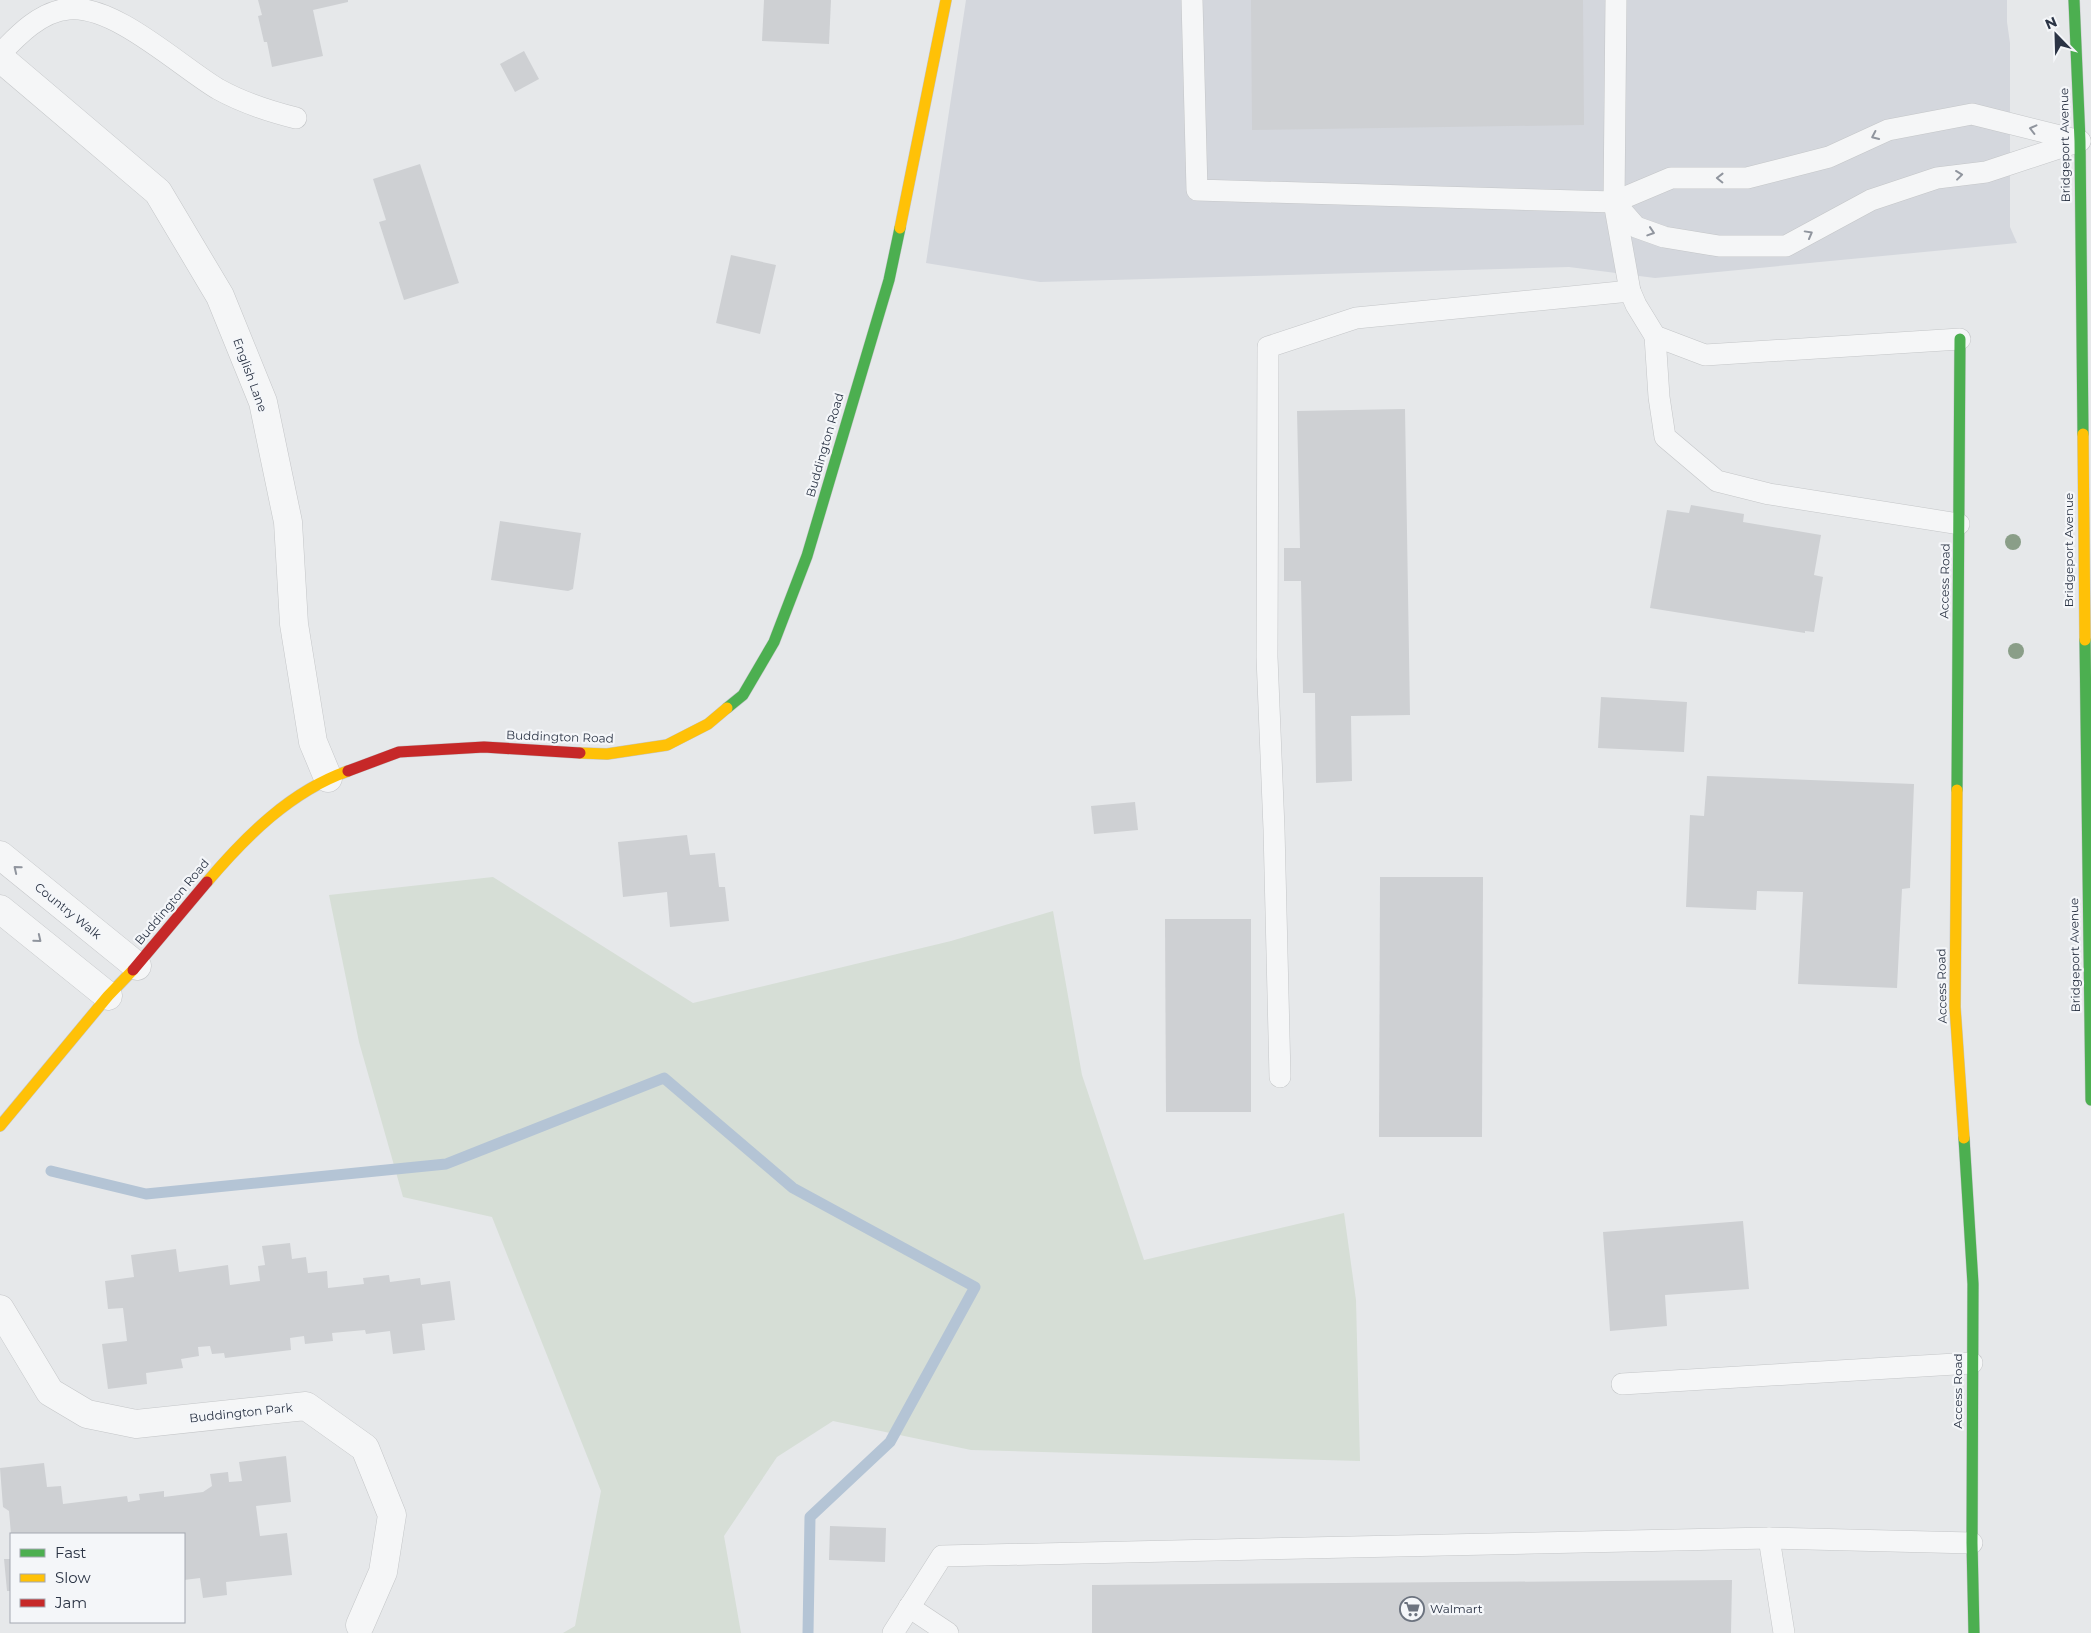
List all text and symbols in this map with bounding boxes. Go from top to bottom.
north arrow [2031,10,2081,60]
text: N [2042,13,2060,34]
street label: Bridgeport Avenue [2056,88,2073,202]
one-way arrow [2028,124,2037,135]
one-way arrow [1871,130,1880,140]
one-way arrow [1955,170,1963,181]
one-way arrow [1715,173,1723,183]
one-way arrow [1646,226,1655,236]
one-way arrow [1803,230,1812,240]
street label: English Lane [230,336,271,414]
street label: Buddington Road [802,391,847,499]
street label: Bridgeport Avenue [2061,493,2076,607]
street label: Access Road [1936,543,1953,619]
street label: Buddington Road [506,727,614,746]
street label: Buddington Road [131,856,212,948]
one-way arrow [14,866,23,875]
street label: Country Walk [32,879,105,943]
street label: Bridgeport Avenue [2066,898,2083,1012]
one-way arrow [32,934,41,942]
street label: Access Road [1933,948,1950,1024]
street label: Access Road [1950,1353,1965,1429]
street label: Buddington Park [189,1400,294,1425]
legend [10,1533,185,1623]
text: Fast [55,1543,86,1562]
text: Slow [55,1568,91,1587]
text: Jam [54,1593,87,1612]
supermarket icon: Walmart [1399,1596,1425,1622]
place label: Walmart [1430,1601,1483,1616]

